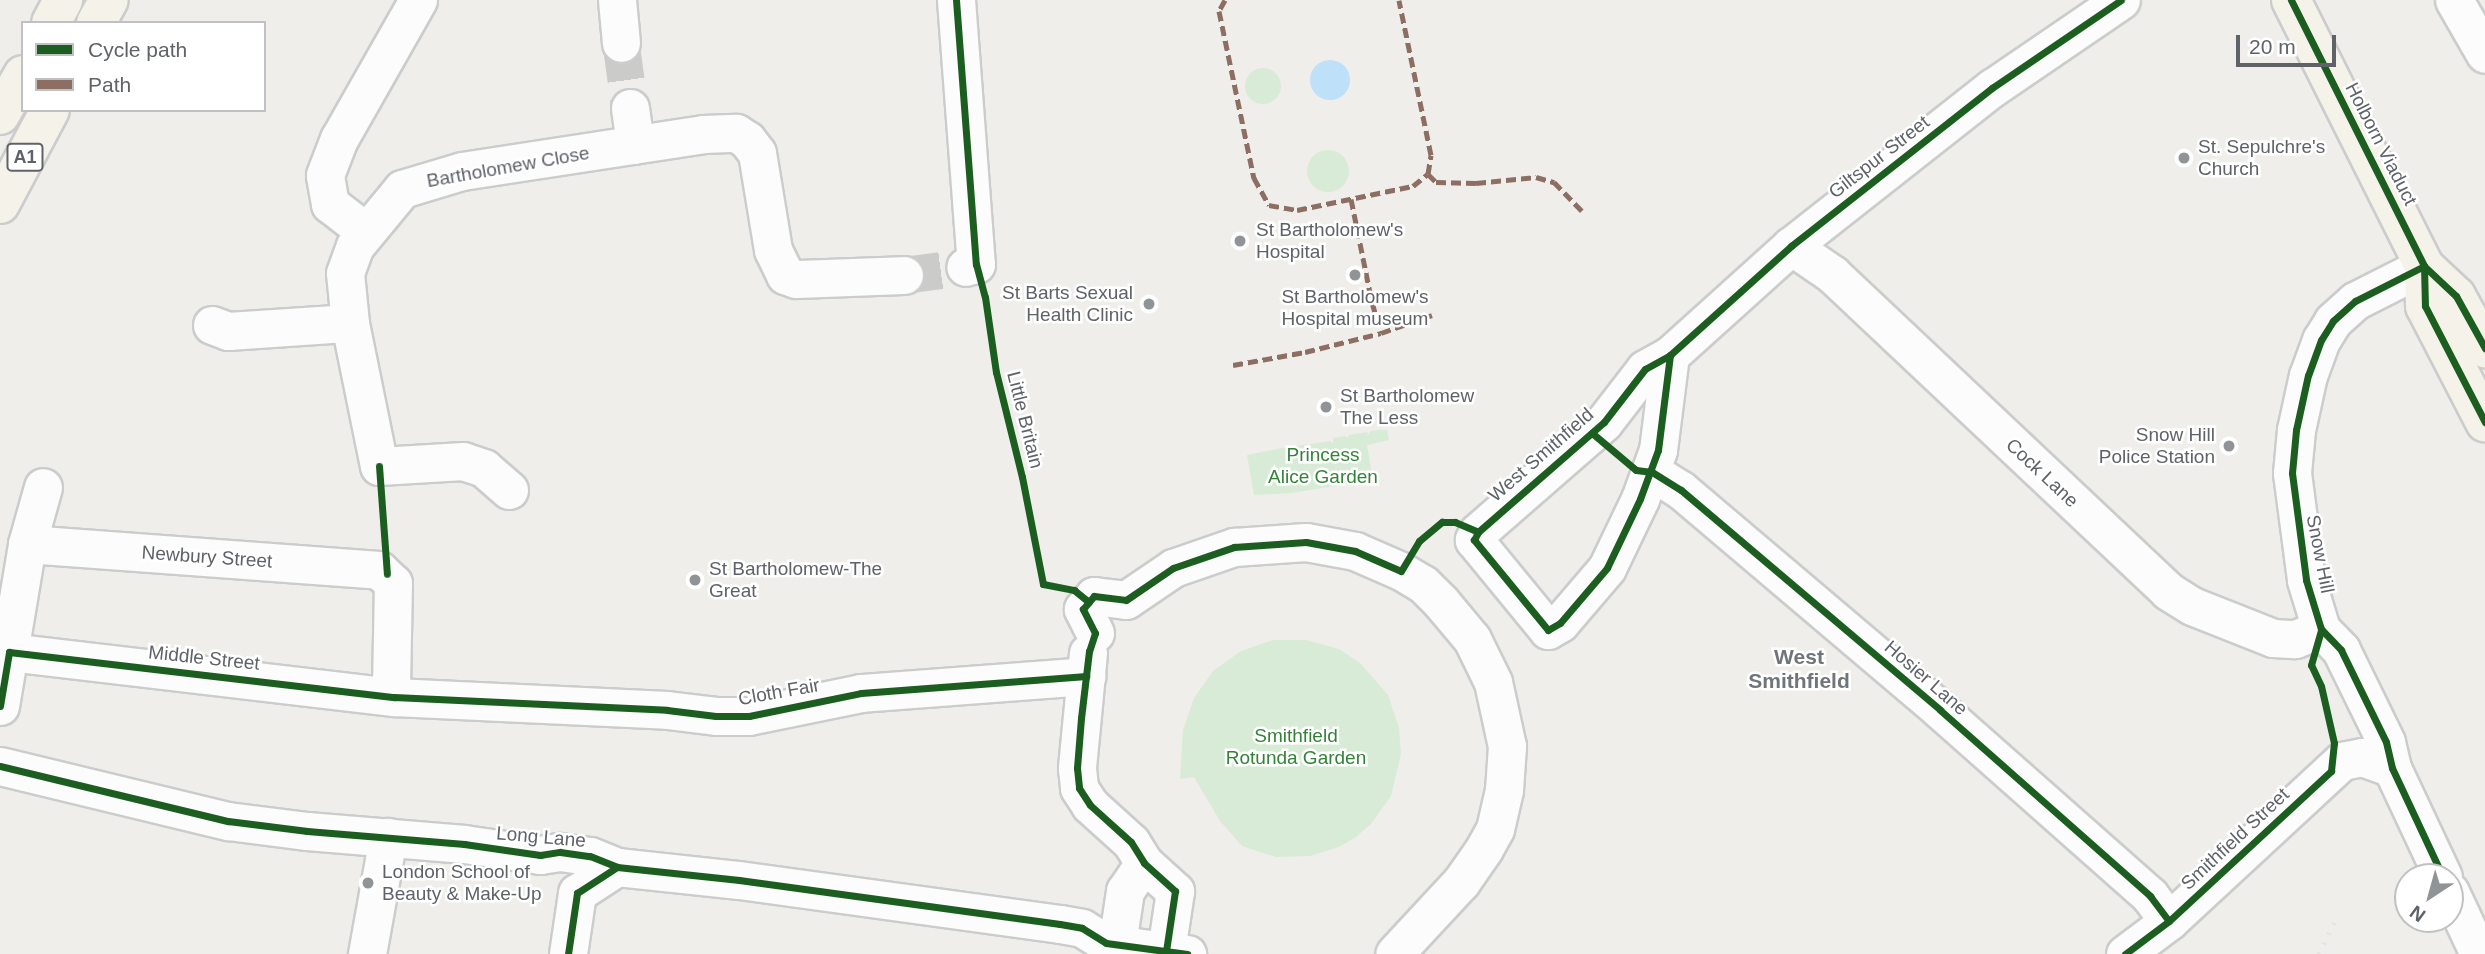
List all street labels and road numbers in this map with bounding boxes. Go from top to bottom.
street label: Holborn Viaduct [2340,79,2422,209]
street label: Giltspur Street [1824,111,1934,203]
street label: Bartholomew Close [425,141,591,193]
road number: A1 [6,142,44,172]
street label: Little Britain [1002,369,1048,471]
street label: West Smithfield [1484,403,1598,507]
street label: Cock Lane [2001,434,2083,512]
street label: Snow Hill [2301,513,2339,595]
street label: Newbury Street [141,541,273,573]
street label: Hosier Lane [1880,636,1972,720]
street label: Middle Street [147,641,261,675]
street label: Cloth Fair [736,674,822,710]
street label: Smithfield Street [2176,783,2294,895]
street label: Long Lane [495,822,587,852]

